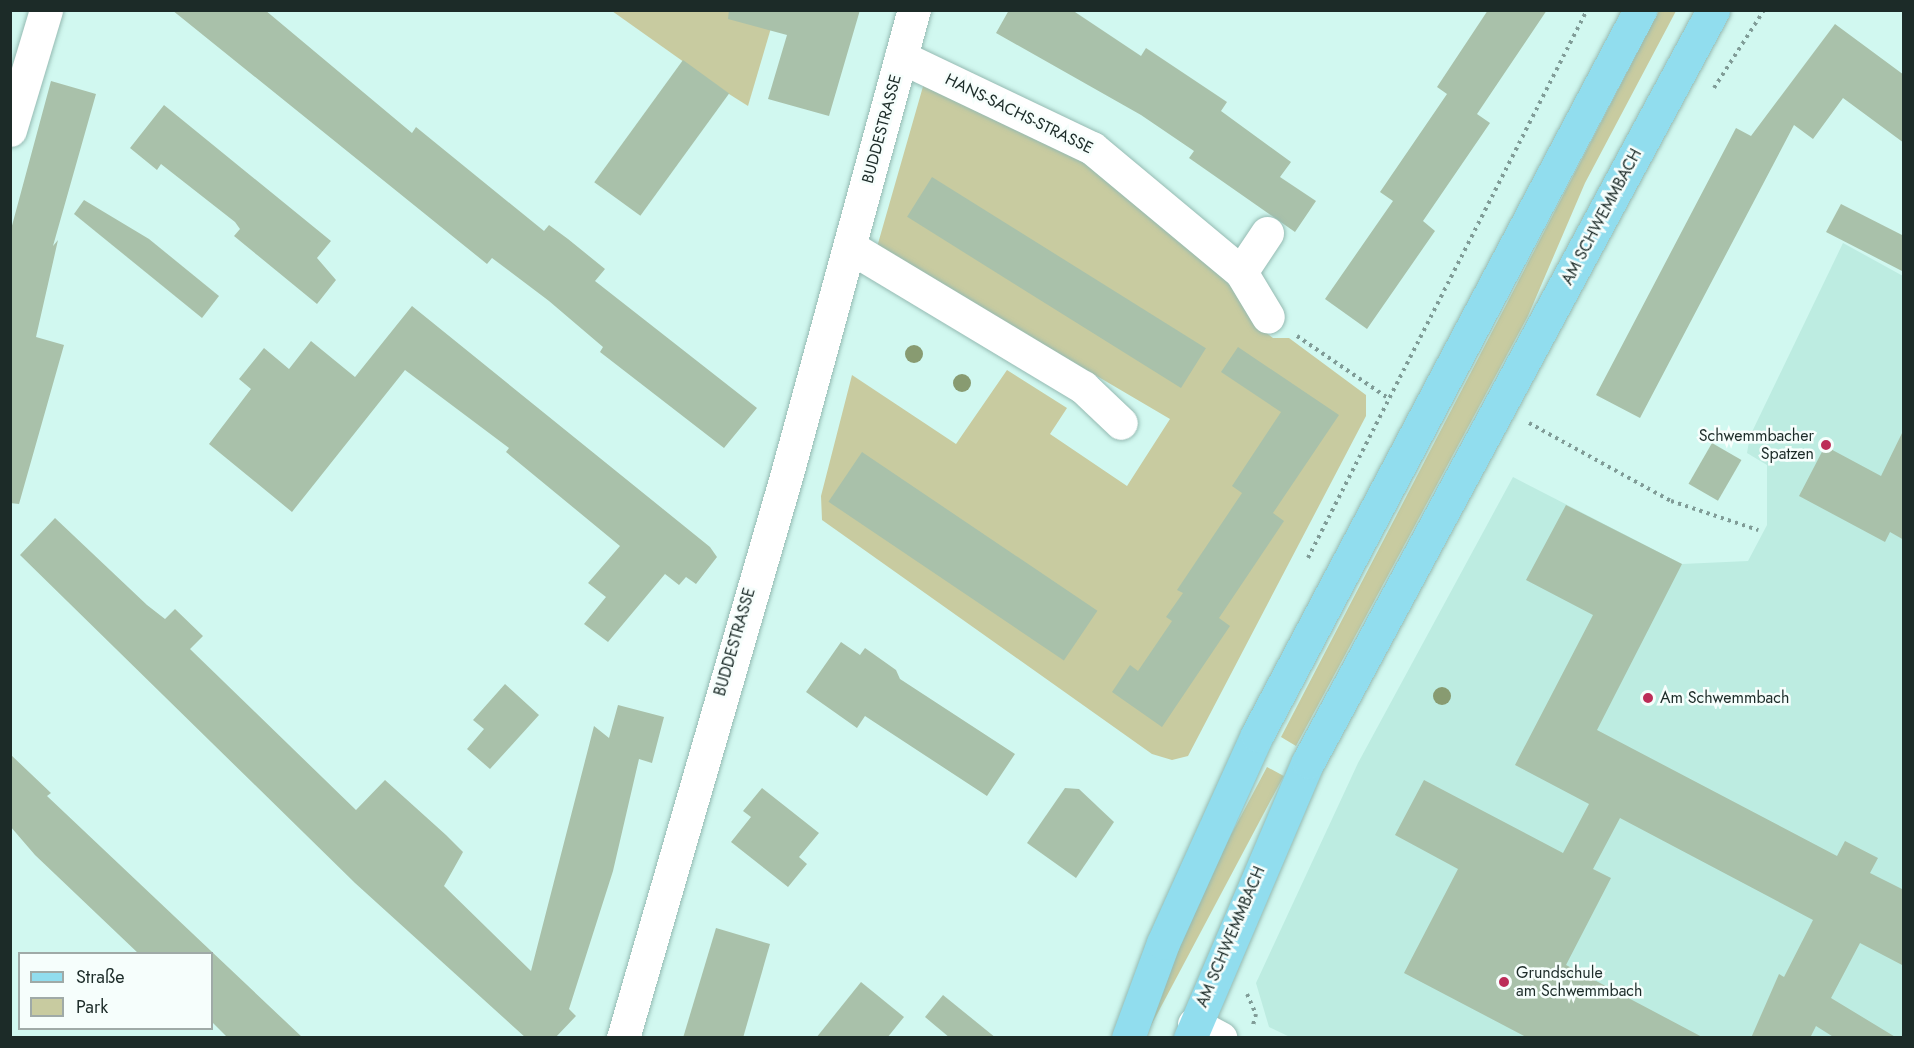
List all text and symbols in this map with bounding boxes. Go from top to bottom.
street label: HANS-SACHS-STRASSE [942,70,1096,158]
street label: BUDDESTRASSE [858,73,906,185]
street label: AM SCHWEMMBACH [1558,146,1646,288]
place label: Schwemmbacher Spatzen [1699,426,1814,464]
marker: Schwemmbacher Spatzen [1819,438,1833,452]
street label: BUDDESTRASSE [710,586,760,698]
place label: Am Schwemmbach [1660,688,1789,708]
marker: Am Schwemmbach [1641,691,1655,705]
street label: AM SCHWEMMBACH [1193,864,1269,1010]
legend [18,952,213,1030]
place label: Grundschule am Schwemmbach [1516,963,1642,1001]
text: Straße [76,964,124,990]
marker: Grundschule am Schwemmbach [1497,975,1511,989]
text: Park [76,994,108,1020]

